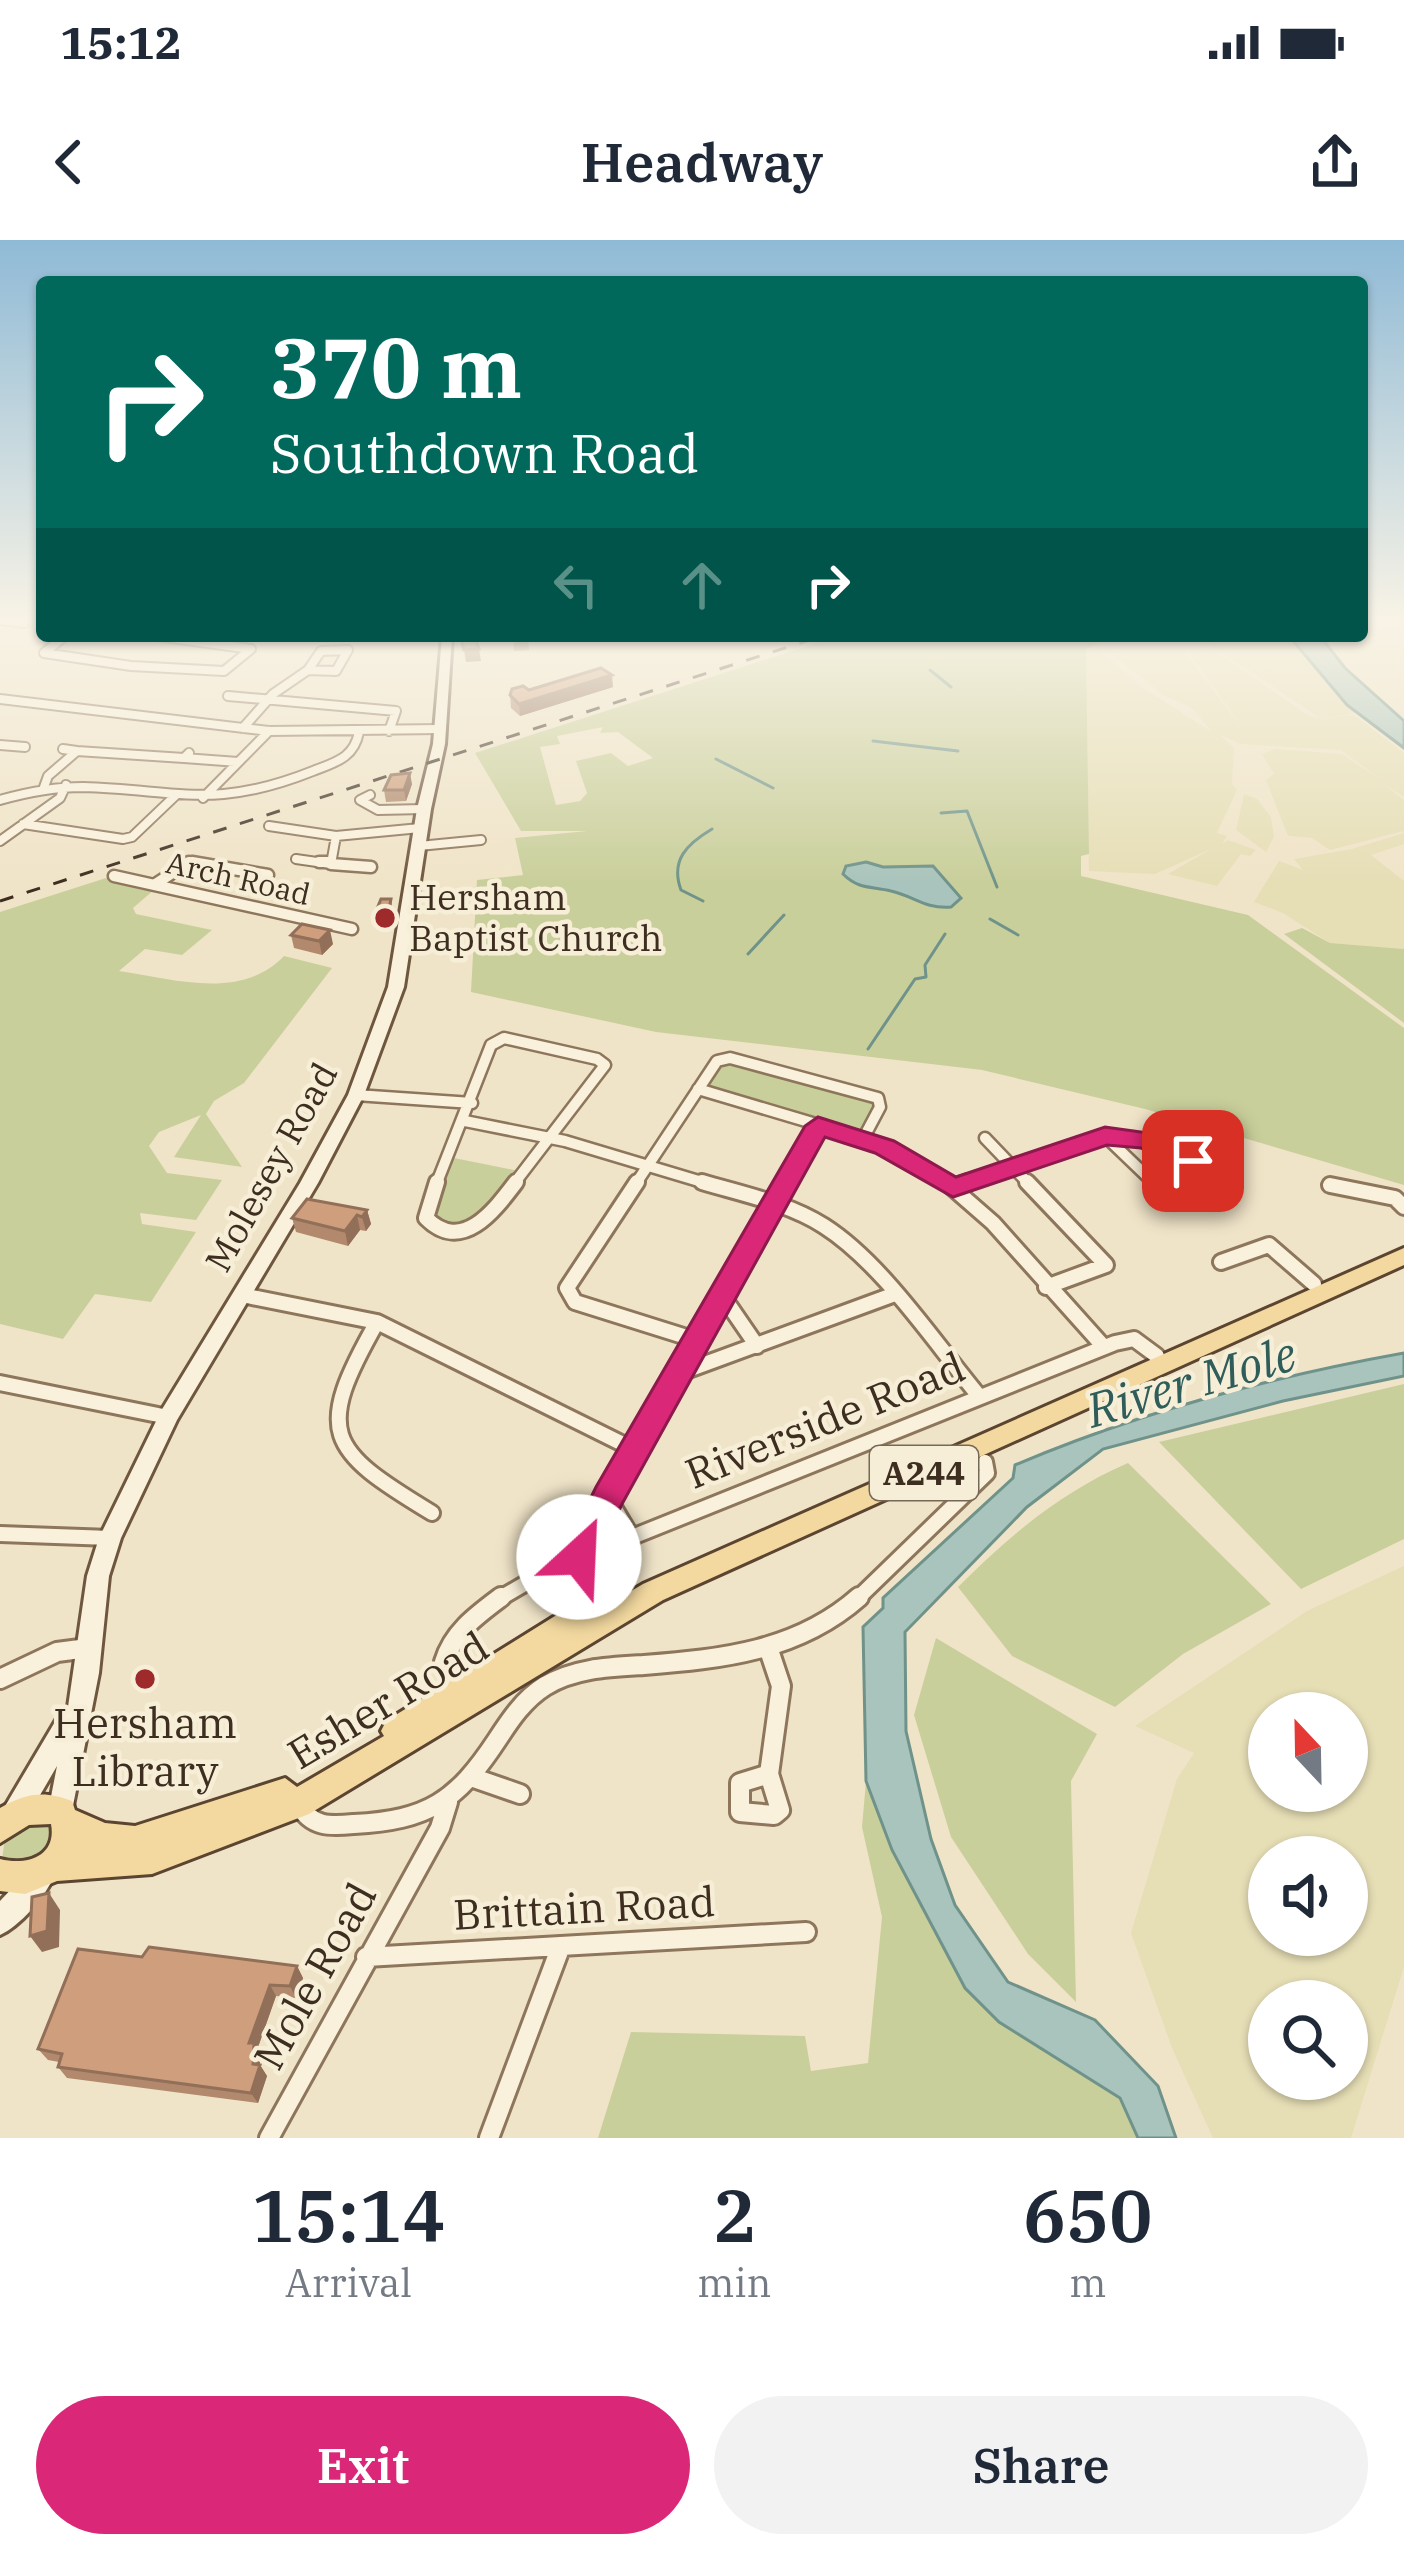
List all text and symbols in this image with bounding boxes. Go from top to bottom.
text: 15:12 [60,13,182,71]
text: Headway [581,127,823,197]
icon: back [36,129,102,195]
icon: share [1302,129,1368,195]
text: 370 m [270,312,522,421]
icon: right [72,324,228,480]
text: Southdown Road [270,418,699,488]
icon: left [543,552,609,618]
icon: ahead [669,552,735,618]
icon: right [795,552,861,618]
street label: Arch Road [163,842,314,913]
place label: Hersham Baptist Church [409,873,662,961]
marker: Hersham Baptist Church [372,905,398,931]
street label: Molesey Road [194,1054,347,1280]
pin [1142,1110,1244,1212]
icon: arrive [1160,1128,1226,1194]
water label: River Mole [1077,1322,1303,1441]
street label: Riverside Road [677,1339,972,1501]
road number: A244 [870,1446,978,1500]
position arrow [516,1494,642,1620]
street label: Esher Road [277,1618,498,1781]
marker: Hersham Library [132,1666,158,1692]
north arrow [1248,1692,1368,1812]
map controls [1248,1692,1368,2100]
place label: Hersham Library [53,1695,237,1798]
button: sound [1248,1836,1368,1956]
street label: Mole Road [241,1873,388,2079]
street label: Brittain Road [452,1873,716,1942]
button: search [1248,1980,1368,2100]
text: 15:14 [251,2168,446,2262]
text: 2 [713,2168,756,2262]
text: 650 [1023,2168,1153,2262]
text: Arrival [285,2257,412,2308]
text: min [697,2257,772,2308]
text: m [1069,2257,1106,2308]
button: Exit [36,2396,690,2534]
button: Share [714,2396,1368,2534]

